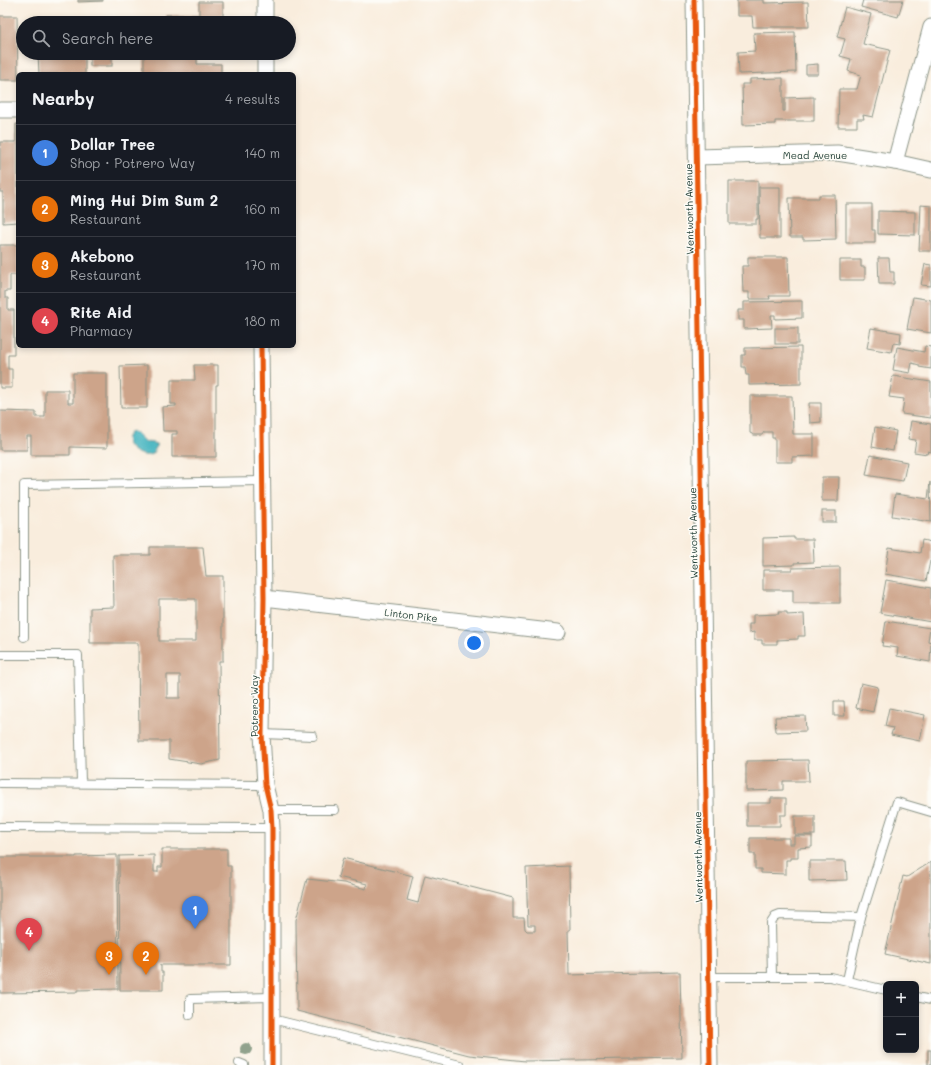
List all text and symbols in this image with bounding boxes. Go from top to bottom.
search box [16,16,296,60]
icon: search [30,27,52,49]
text: Search here [62,28,153,48]
text: Nearby [32,87,94,109]
text: 4 results [225,90,280,107]
text: Dollar Tree [70,134,155,154]
text: 1 [42,144,48,161]
text: 140 m [244,144,280,161]
street label: Mead Avenue [783,148,847,162]
text: Shop · Potrero Way [70,154,195,171]
street label: Wentworth Avenue [681,163,697,255]
text: Ming Hui Dim Sum 2 [70,190,218,210]
text: 2 [41,200,49,217]
text: 160 m [244,200,280,217]
text: Restaurant [70,210,141,227]
text: Akebono [70,246,134,266]
text: 3 [41,256,49,273]
text: 170 m [244,256,280,273]
text: Restaurant [70,266,141,283]
text: Rite Aid [70,302,131,322]
text: 4 [41,312,49,329]
text: 180 m [244,312,280,329]
text: Pharmacy [70,322,133,339]
street label: Wentworth Avenue [685,487,701,579]
street label: Linton Pike [384,605,438,625]
your location [464,633,484,653]
street label: Potrero Way [247,675,261,737]
street label: Wentworth Avenue [690,811,706,903]
pin: 1 [182,896,208,929]
pin: 4 [16,918,42,951]
pin: 3 [96,942,122,975]
pin: 2 [133,942,159,975]
map controls [883,981,919,1053]
button: + [883,981,919,1017]
button: − [883,1017,919,1053]

